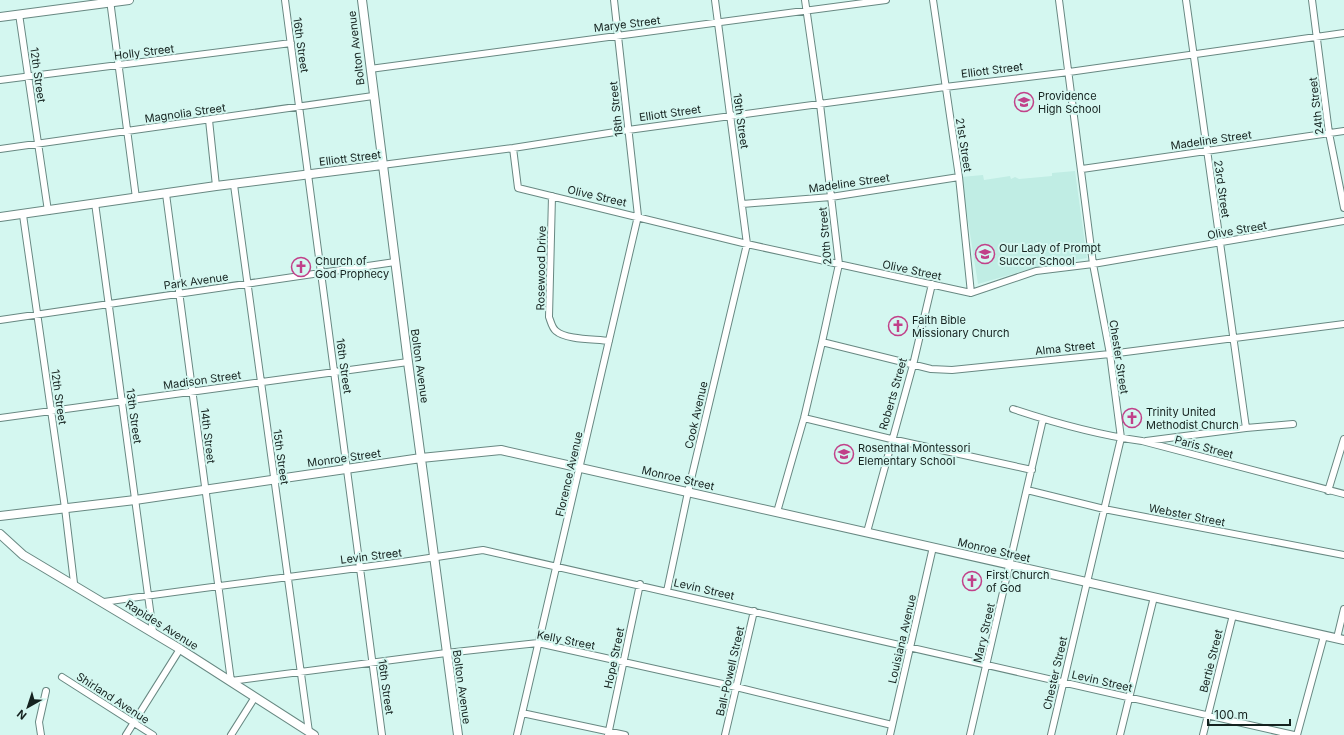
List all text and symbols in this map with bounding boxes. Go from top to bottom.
street label: Bolton Avenue [344,10,368,86]
street label: Marye Street [593,13,661,35]
street label: 16th Street [290,17,312,74]
street label: Holly Street [113,41,175,63]
street label: 12th Street [27,47,49,104]
street label: Elliott Street [960,59,1024,81]
street label: 24th Street [1305,76,1326,136]
street label: 18th Street [606,80,626,137]
place label: Providence High School [1038,89,1101,116]
school or university icon: Providence High School [1013,91,1035,113]
street label: 19th Street [730,92,752,150]
street label: Magnolia Street [144,100,227,126]
street label: Elliott Street [638,102,702,124]
street label: 21st Street [953,117,975,174]
street label: Madeline Street [1170,127,1253,153]
street label: Elliott Street [318,147,382,169]
street label: 23rd Street [1211,159,1233,219]
street label: Madeline Street [808,170,891,196]
street label: Olive Street [566,182,628,210]
street label: 20th Street [815,206,835,266]
street label: Olive Street [1206,218,1268,242]
street label: Rosewood Drive [533,226,549,310]
place label: Our Lady of Prompt Succor School [999,241,1101,268]
school or university icon: Our Lady of Prompt Succor School [974,243,996,265]
place label: Church of God Prophecy [315,254,389,281]
church icon: Church of God Prophecy [290,256,312,278]
street label: Olive Street [881,257,943,283]
street label: Park Avenue [163,270,229,292]
place label: Faith Bible Missionary Church [912,313,1010,340]
church icon: Faith Bible Missionary Church [887,315,909,337]
street label: Chester Street [1106,319,1132,395]
street label: Bolton Avenue [408,328,432,404]
street label: 16th Street [333,338,355,395]
street label: Alma Street [1034,338,1096,358]
street label: Roberts Street [876,356,910,432]
street label: Madison Street [162,368,242,392]
street label: 12th Street [48,369,70,426]
street label: Cook Avenue [681,380,711,450]
street label: 13th Street [123,388,145,445]
place label: Trinity United Methodist Church [1146,405,1239,432]
street label: 14th Street [198,407,218,465]
church icon: Trinity United Methodist Church [1121,407,1143,429]
street label: 15th Street [270,429,292,486]
street label: Florence Avenue [552,430,586,518]
street label: Paris Street [1173,432,1235,462]
place label: Rosenthal Montessori Elementary School [858,441,970,468]
school or university icon: Rosenthal Montessori Elementary School [833,443,855,465]
street label: Monroe Street [306,446,382,470]
street label: Monroe Street [640,463,716,493]
street label: Webster Street [1148,501,1227,529]
street label: Monroe Street [956,535,1032,565]
street label: Levin Street [339,545,403,567]
place label: First Church of God [986,568,1050,595]
church icon: First Church of God [961,570,983,592]
street label: Levin Street [672,575,736,603]
street label: Louisiana Avenue [885,593,919,685]
street label: Rapides Avenue [123,597,201,653]
street label: Mary Street [970,601,998,664]
street label: Ball-Powell Street [713,624,747,717]
street label: Hope Street [601,626,627,690]
street label: Kelly Street [536,627,597,653]
street label: Bertie Street [1196,628,1226,694]
street label: Chester Street [1040,635,1070,711]
street label: Bolton Avenue [450,649,474,725]
street label: 16th Street [375,659,397,716]
street label: Levin Street [1070,667,1134,695]
street label: Shirland Avenue [74,669,152,727]
north arrow [8,687,48,727]
scale bar [1208,701,1290,727]
text: N [14,707,29,723]
text: 100 m [1214,707,1248,722]

